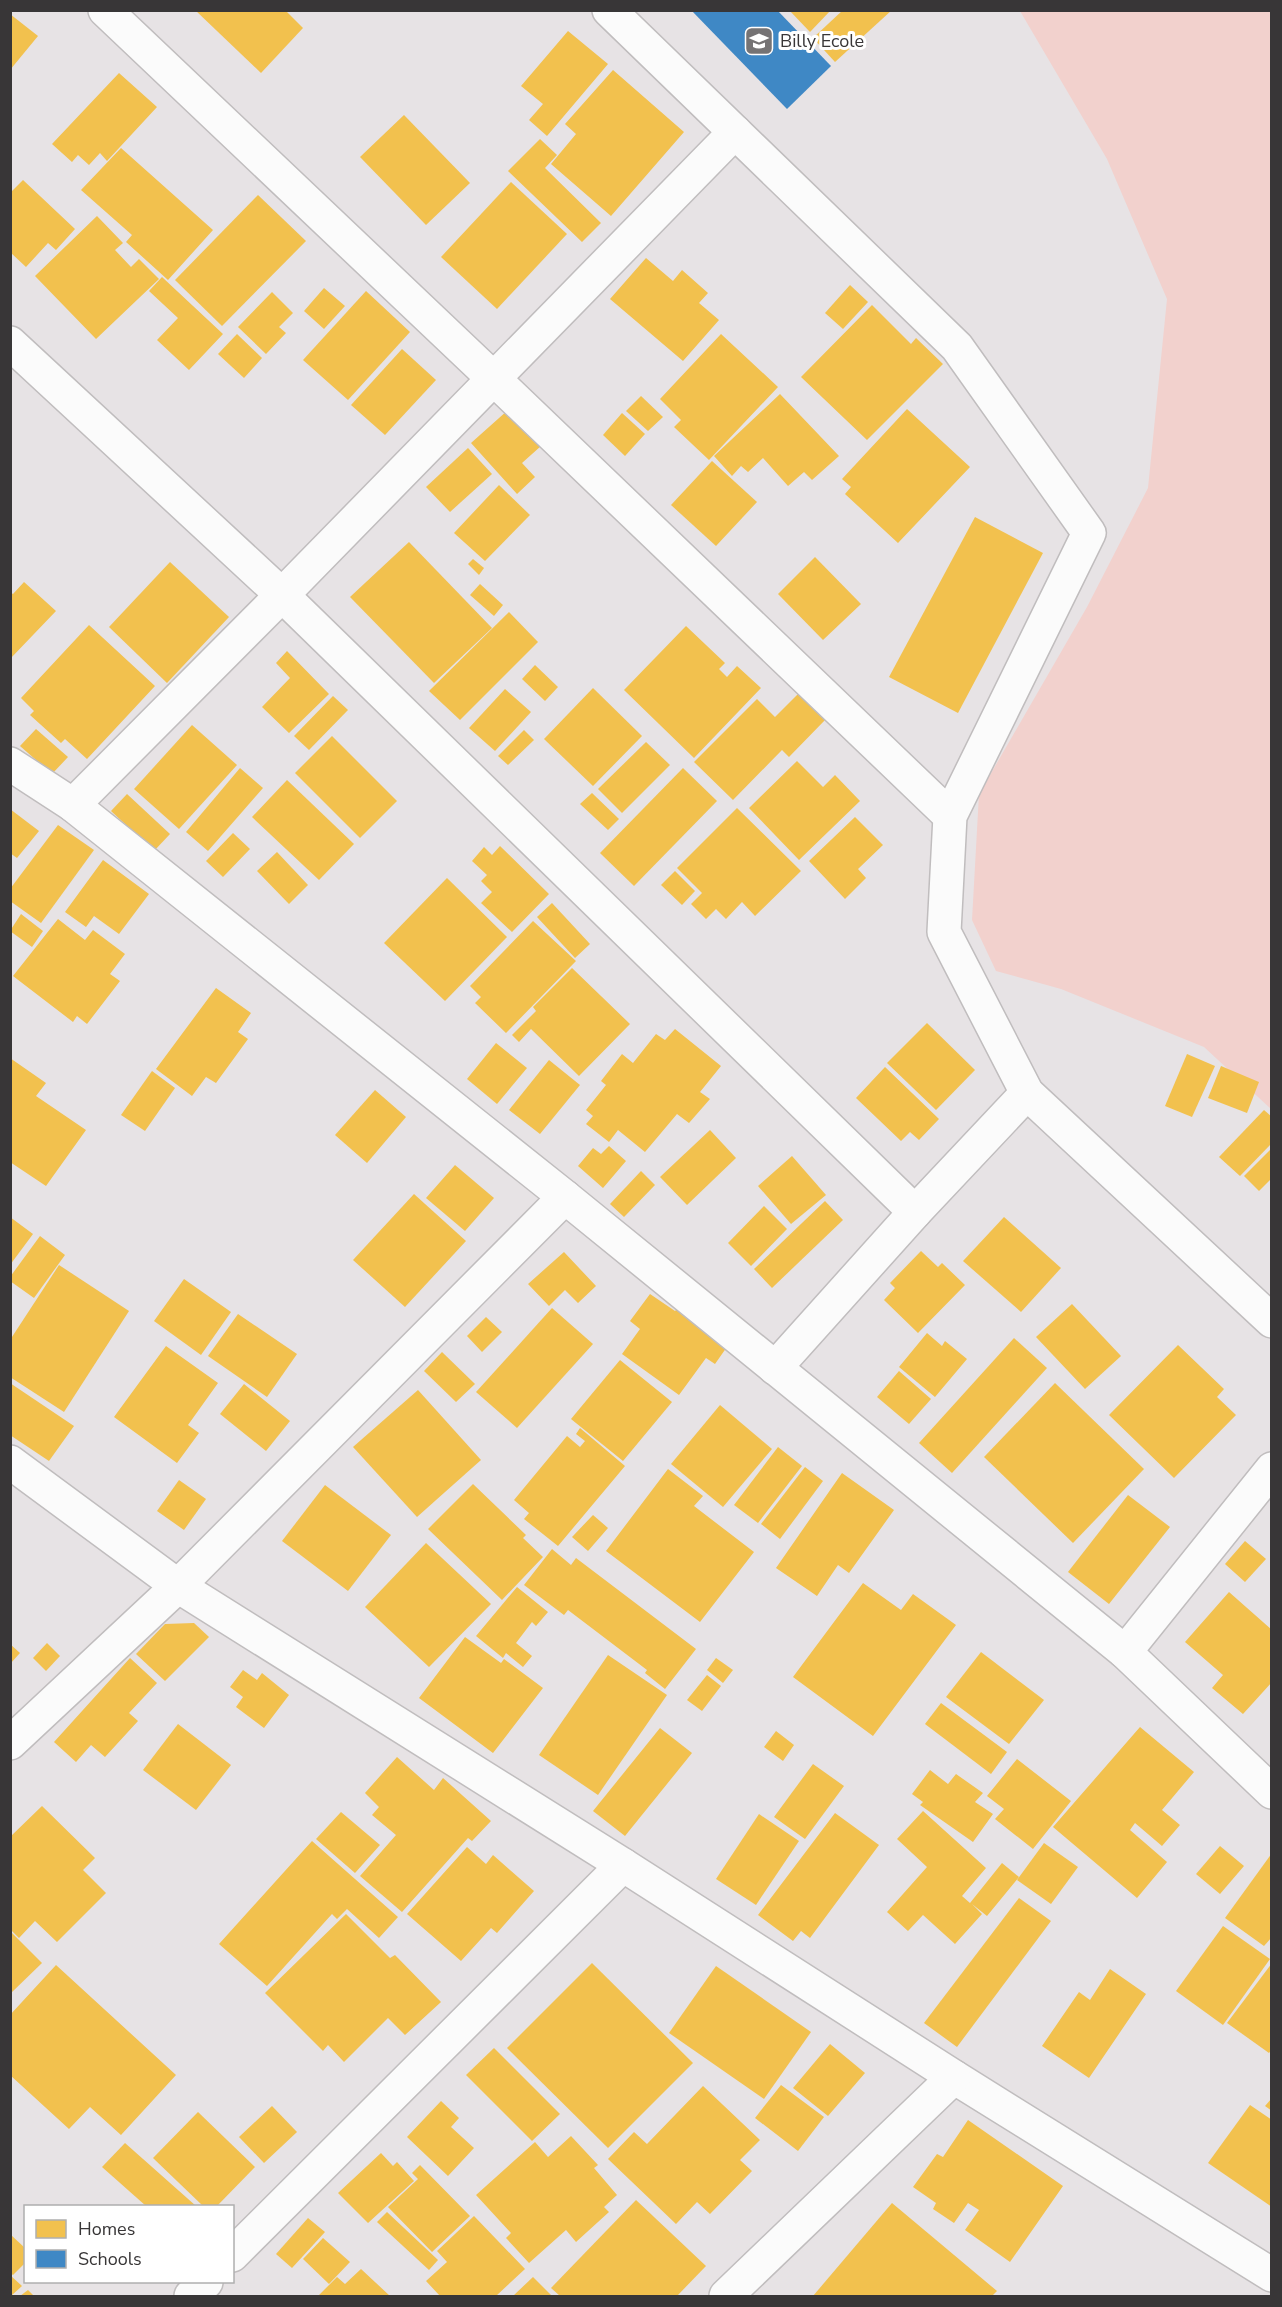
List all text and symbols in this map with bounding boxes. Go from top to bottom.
school or university icon: Billy Ecole [743,25,775,57]
place label: Billy Ecole [780,29,864,53]
legend [24,2205,234,2283]
text: Homes [78,2217,135,2241]
text: Schools [78,2247,142,2271]

